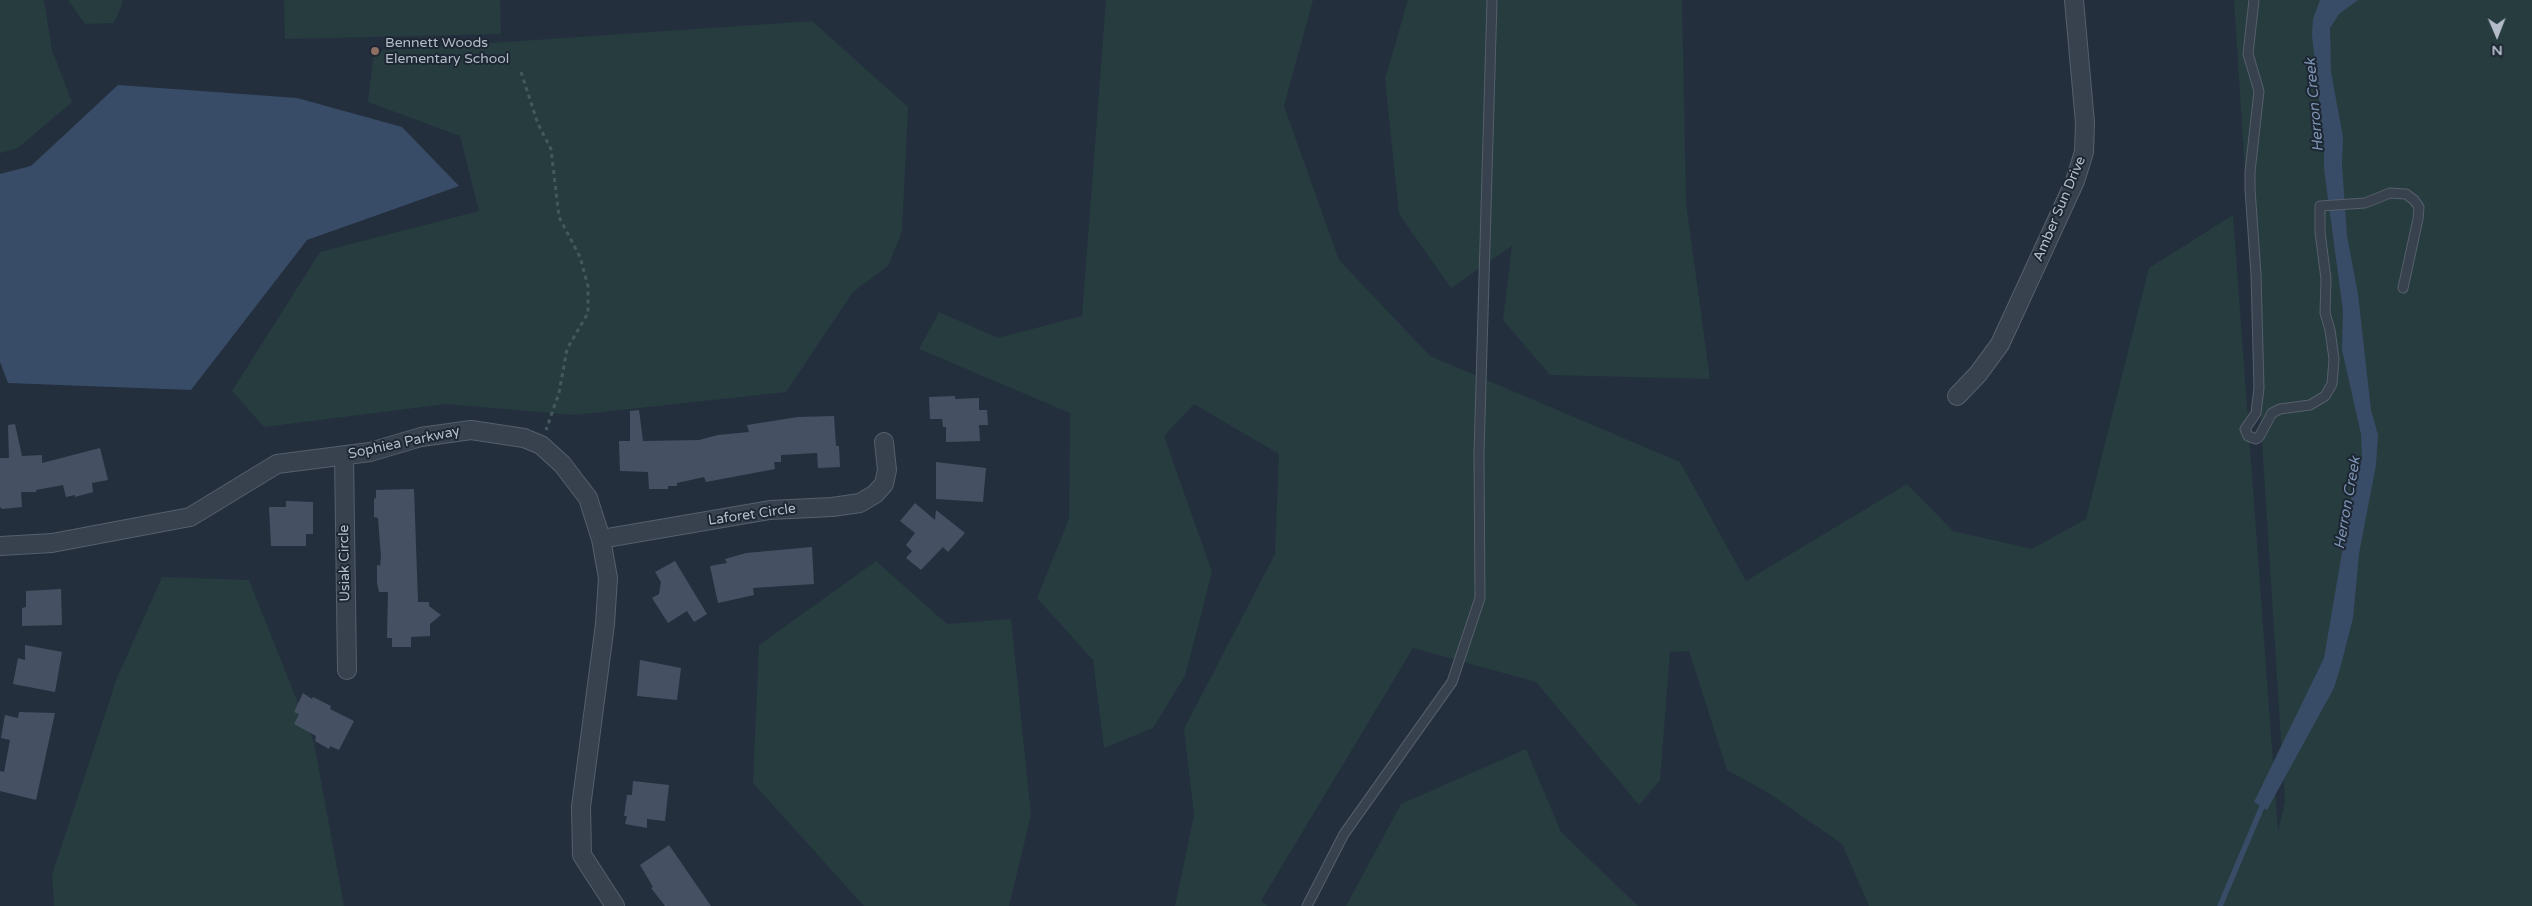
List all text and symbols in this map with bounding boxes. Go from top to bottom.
north arrow [2472,10,2522,60]
place label: Bennett Woods Elementary School [385,35,509,68]
text: N [2491,42,2503,59]
marker: Bennett Woods Elementary School [369,45,381,57]
water label: Herron Creek [2302,57,2328,153]
street label: Amber Sun Drive [2030,154,2090,264]
street label: Sophiea Parkway [347,423,461,463]
water label: Herron Creek [2331,455,2365,551]
street label: Laforet Circle [707,501,797,529]
street label: Usiak Circle [336,524,354,602]

